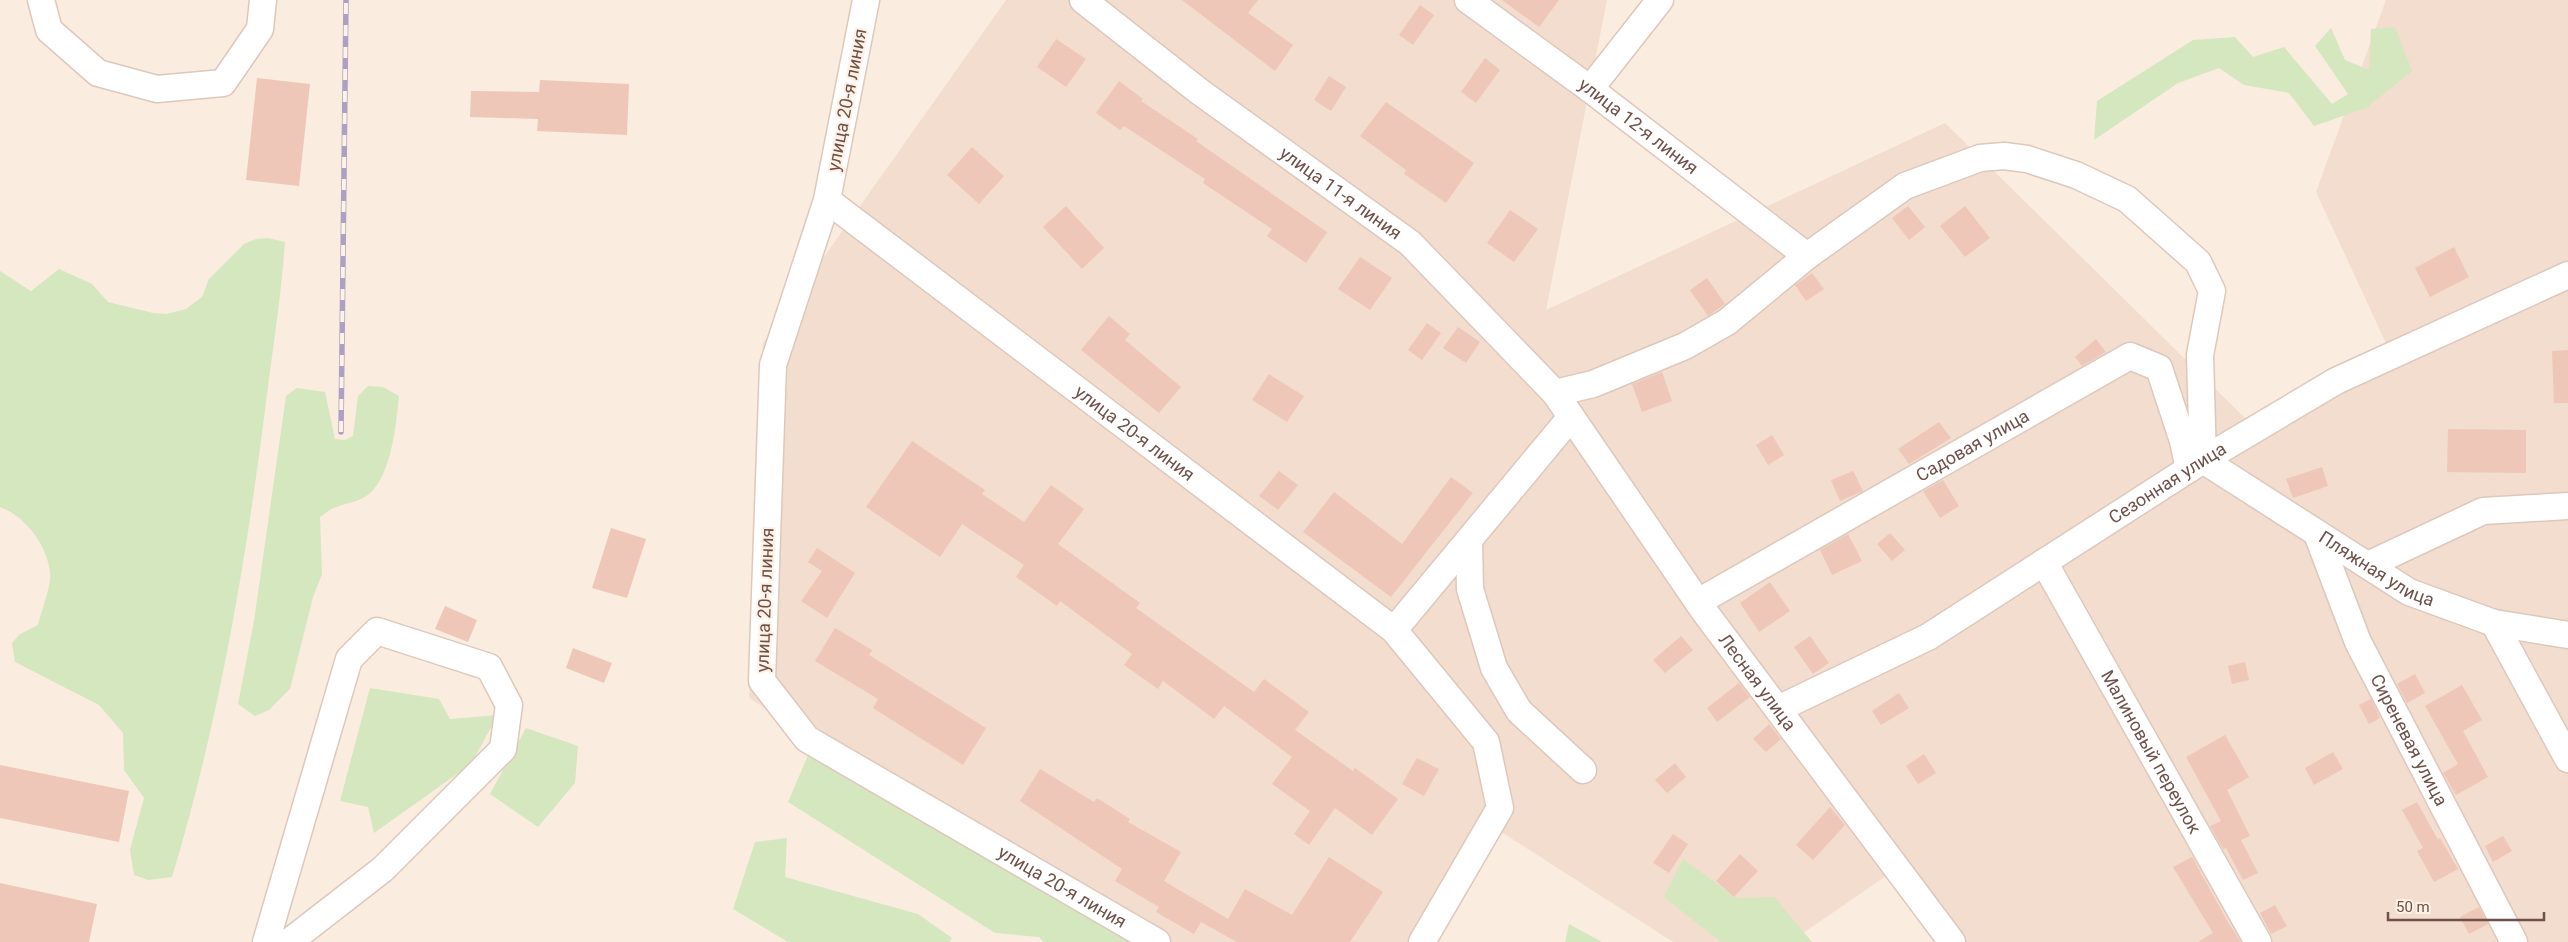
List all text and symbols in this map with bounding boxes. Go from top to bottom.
street label: улица 20-я линия [822,27,871,173]
street label: улица 12-я линия [1575,73,1702,178]
street label: улица 11-я линия [1276,142,1406,244]
street label: улица 20-я линия [1071,381,1199,485]
street label: Садовая улица [1912,405,2033,486]
street label: Сезонная улица [2105,438,2230,528]
street label: Пляжная улица [2315,526,2437,610]
street label: улица 20-я линия [751,527,778,673]
street label: Лесная улица [1715,629,1801,734]
street label: Малиновый переулок [2097,666,2206,837]
street label: Сиреневая улица [2367,670,2452,809]
street label: улица 20-я линия [994,841,1130,932]
scale bar [2388,890,2544,922]
text: 50 m [2396,898,2430,916]

